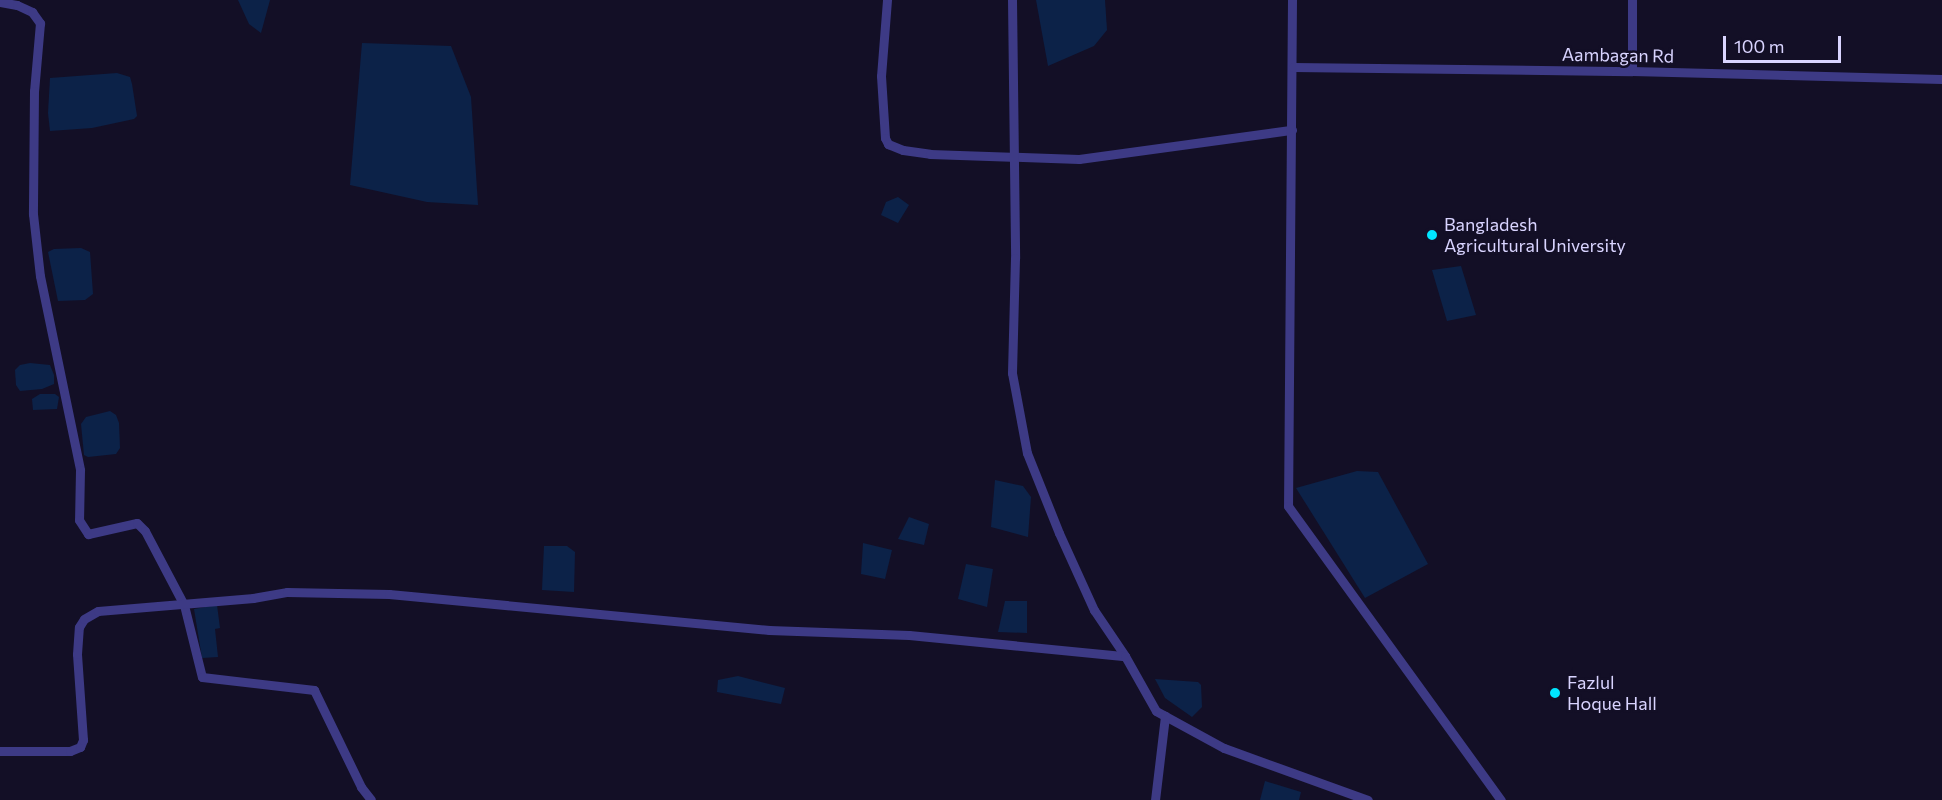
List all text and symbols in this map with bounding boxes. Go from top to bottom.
scale bar [1726,24,1844,62]
text: 100 m [1734,35,1784,57]
street label: Aambagan Rd [1562,43,1674,67]
place label: Bangladesh Agricultural University [1444,214,1626,256]
marker: Bangladesh Agricultural University [1425,228,1439,242]
place label: Fazlul Hoque Hall [1567,672,1657,714]
marker: Fazlul Hoque Hall [1548,686,1562,700]

